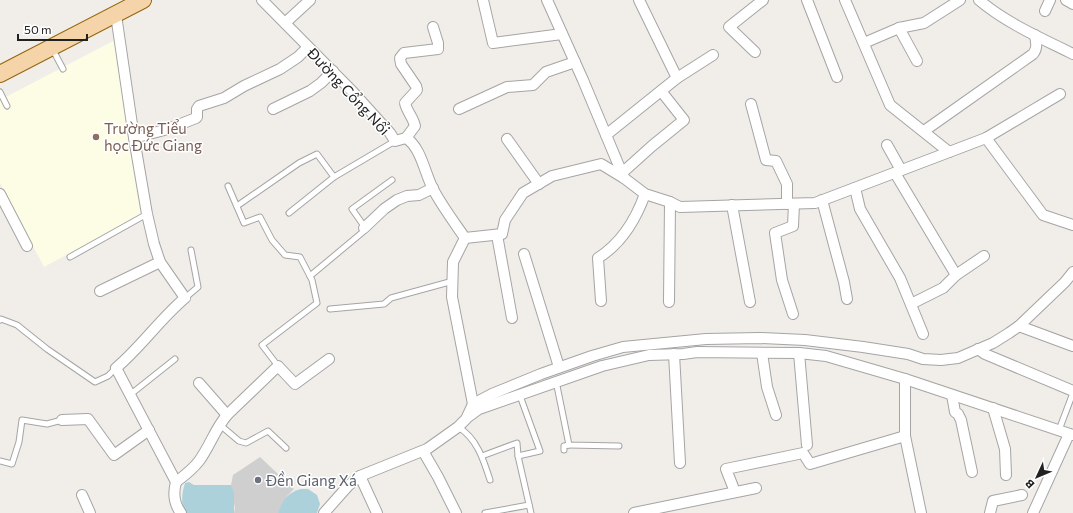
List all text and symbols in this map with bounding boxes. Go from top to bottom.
scale bar [18,16,87,42]
text: 50 m [24,22,52,36]
street label: Đường Cổng Nổi [303,43,394,138]
place label: Trường Tiểu học Đức Giang [104,119,202,154]
marker: Trường Tiểu học Đức Giang [91,132,101,142]
north arrow [1017,457,1057,497]
place label: Đền Giang Xá [265,471,357,489]
marker: Đền Giang Xá [253,475,263,485]
text: B [1022,477,1037,491]

